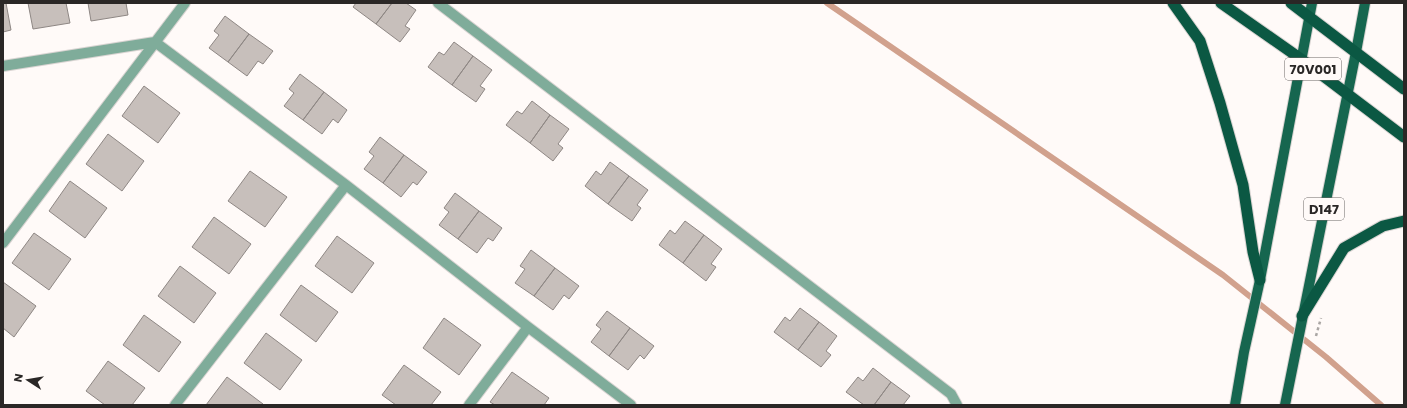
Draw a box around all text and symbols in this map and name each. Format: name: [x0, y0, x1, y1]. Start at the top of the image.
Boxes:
road number: 70V001: [1285, 58, 1341, 80]
road number: D147: [1304, 198, 1344, 220]
north arrow: [8, 360, 48, 400]
text: N: [10, 372, 27, 384]

